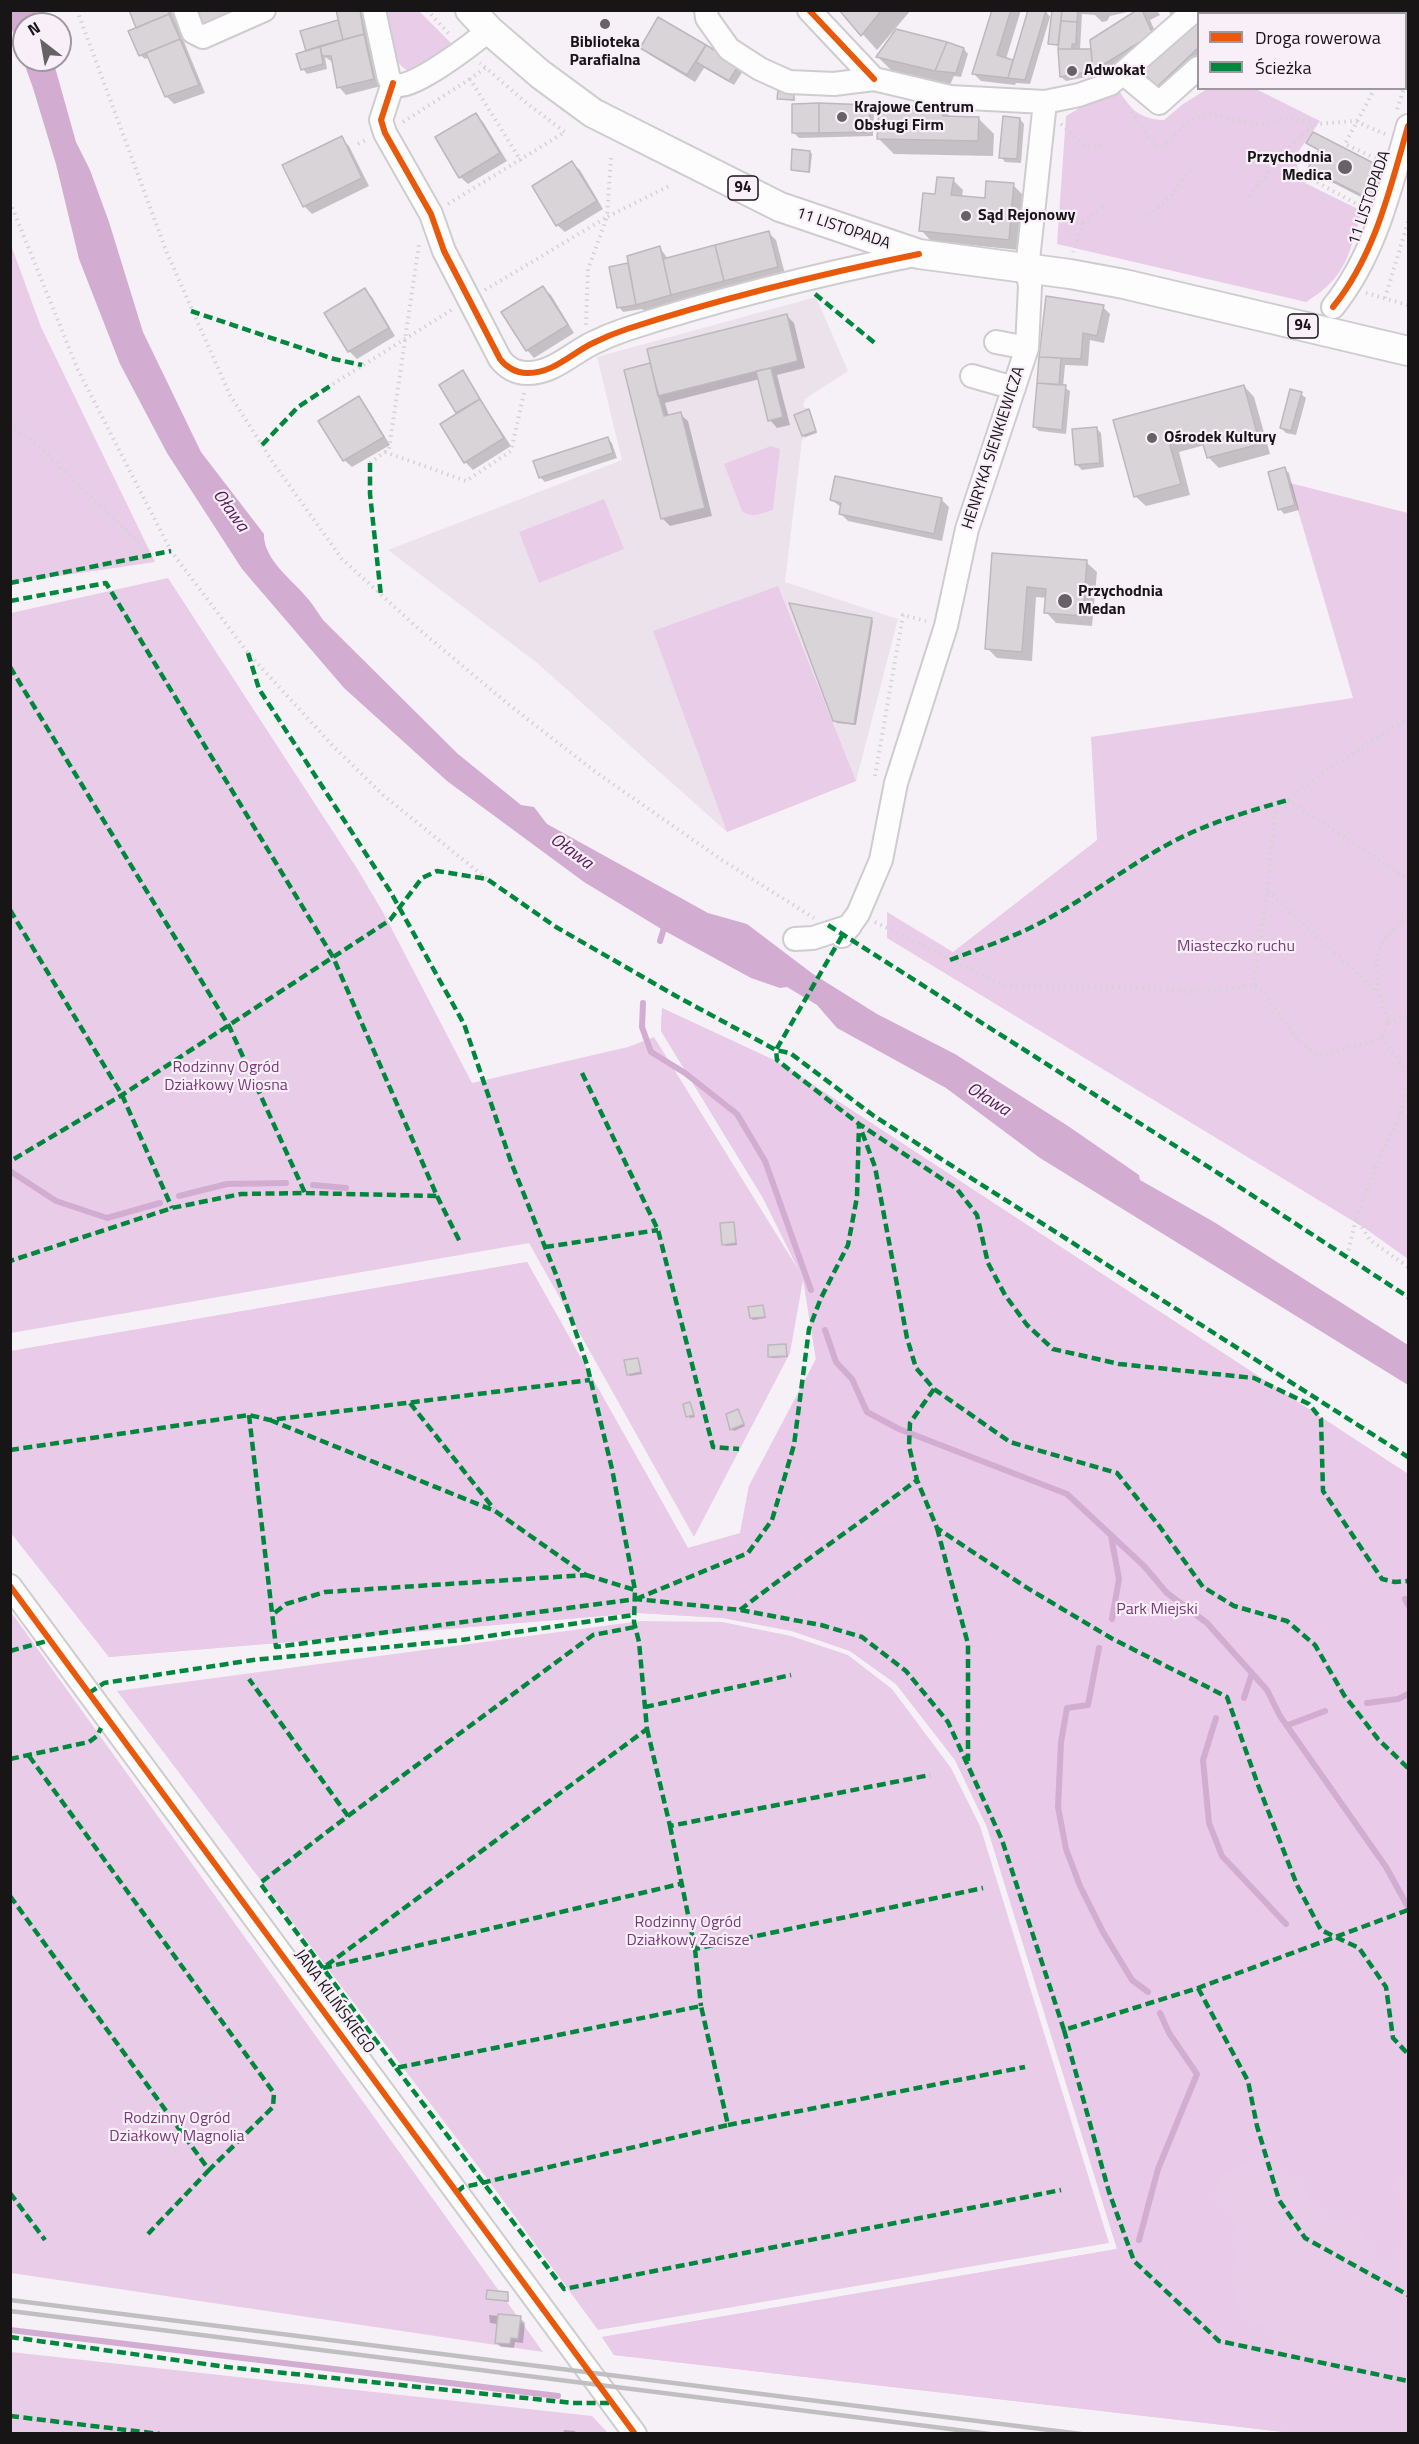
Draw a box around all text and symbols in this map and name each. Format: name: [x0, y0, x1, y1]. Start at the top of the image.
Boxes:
north arrow: [12, 12, 72, 72]
legend: [1197, 12, 1407, 90]
text: N: [23, 15, 45, 41]
marker: Biblioteka Parafialna: [598, 17, 612, 31]
text: Droga rowerowa: [1255, 24, 1381, 51]
place label: Biblioteka Parafialna: [569, 33, 641, 71]
text: Ścieżka: [1255, 54, 1311, 81]
place label: Adwokat: [1084, 61, 1145, 81]
marker: Adwokat: [1065, 64, 1079, 78]
place label: Krajowe Centrum Obsługi Firm: [854, 98, 974, 136]
marker: Krajowe Centrum Obsługi Firm: [835, 110, 849, 124]
place label: Przychodnia Medica: [1247, 148, 1332, 186]
street label: 11 LISTOPADA: [1345, 148, 1395, 248]
marker: Przychodnia Medica: [1336, 158, 1354, 176]
road number: 94: [728, 176, 758, 200]
street label: 11 LISTOPADA: [793, 204, 893, 254]
place label: Sąd Rejonowy: [978, 206, 1075, 226]
marker: Sąd Rejonowy: [959, 209, 973, 223]
road number: 94: [1288, 314, 1318, 338]
street label: HENRYKA SIENKIEWICZA: [959, 364, 1029, 532]
place label: Ośrodek Kultury: [1164, 428, 1276, 448]
marker: Ośrodek Kultury: [1145, 431, 1159, 445]
water label: Oława: [207, 486, 253, 536]
place label: Przychodnia Medan: [1078, 582, 1163, 620]
marker: Przychodnia Medan: [1056, 592, 1074, 610]
water label: Oława: [546, 829, 596, 875]
park label: Miasteczko ruchu: [1177, 937, 1295, 957]
park label: Rodzinny Ogród Działkowy Wiosna: [164, 1058, 288, 1096]
water label: Oława: [962, 1078, 1014, 1122]
park label: Park Miejski: [1116, 1600, 1198, 1620]
park label: Rodzinny Ogród Działkowy Zacisze: [626, 1913, 750, 1951]
street label: JANA KILIŃSKIEGO: [290, 1946, 378, 2058]
park label: Rodzinny Ogród Działkowy Magnolia: [109, 2109, 245, 2147]

